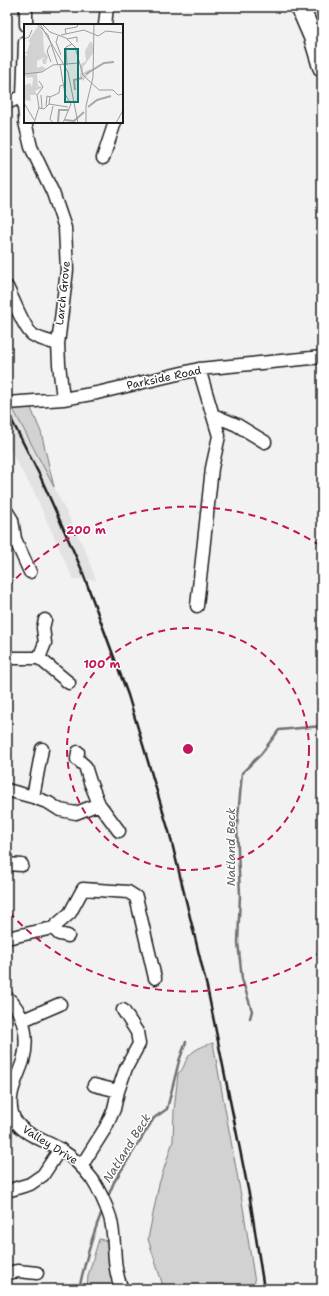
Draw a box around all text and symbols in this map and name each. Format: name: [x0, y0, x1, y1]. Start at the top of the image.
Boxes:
inset map: [24, 24, 123, 123]
street label: Larch Grove: [52, 260, 74, 326]
street label: Parkside Road: [125, 363, 203, 393]
text: 200 m: [66, 522, 106, 538]
text: 100 m: [84, 656, 121, 672]
centre of rings: [181, 742, 195, 756]
water label: Natland Beck: [223, 808, 239, 886]
water label: Natland Beck: [99, 1110, 155, 1186]
street label: Valley Drive: [19, 1122, 81, 1168]

